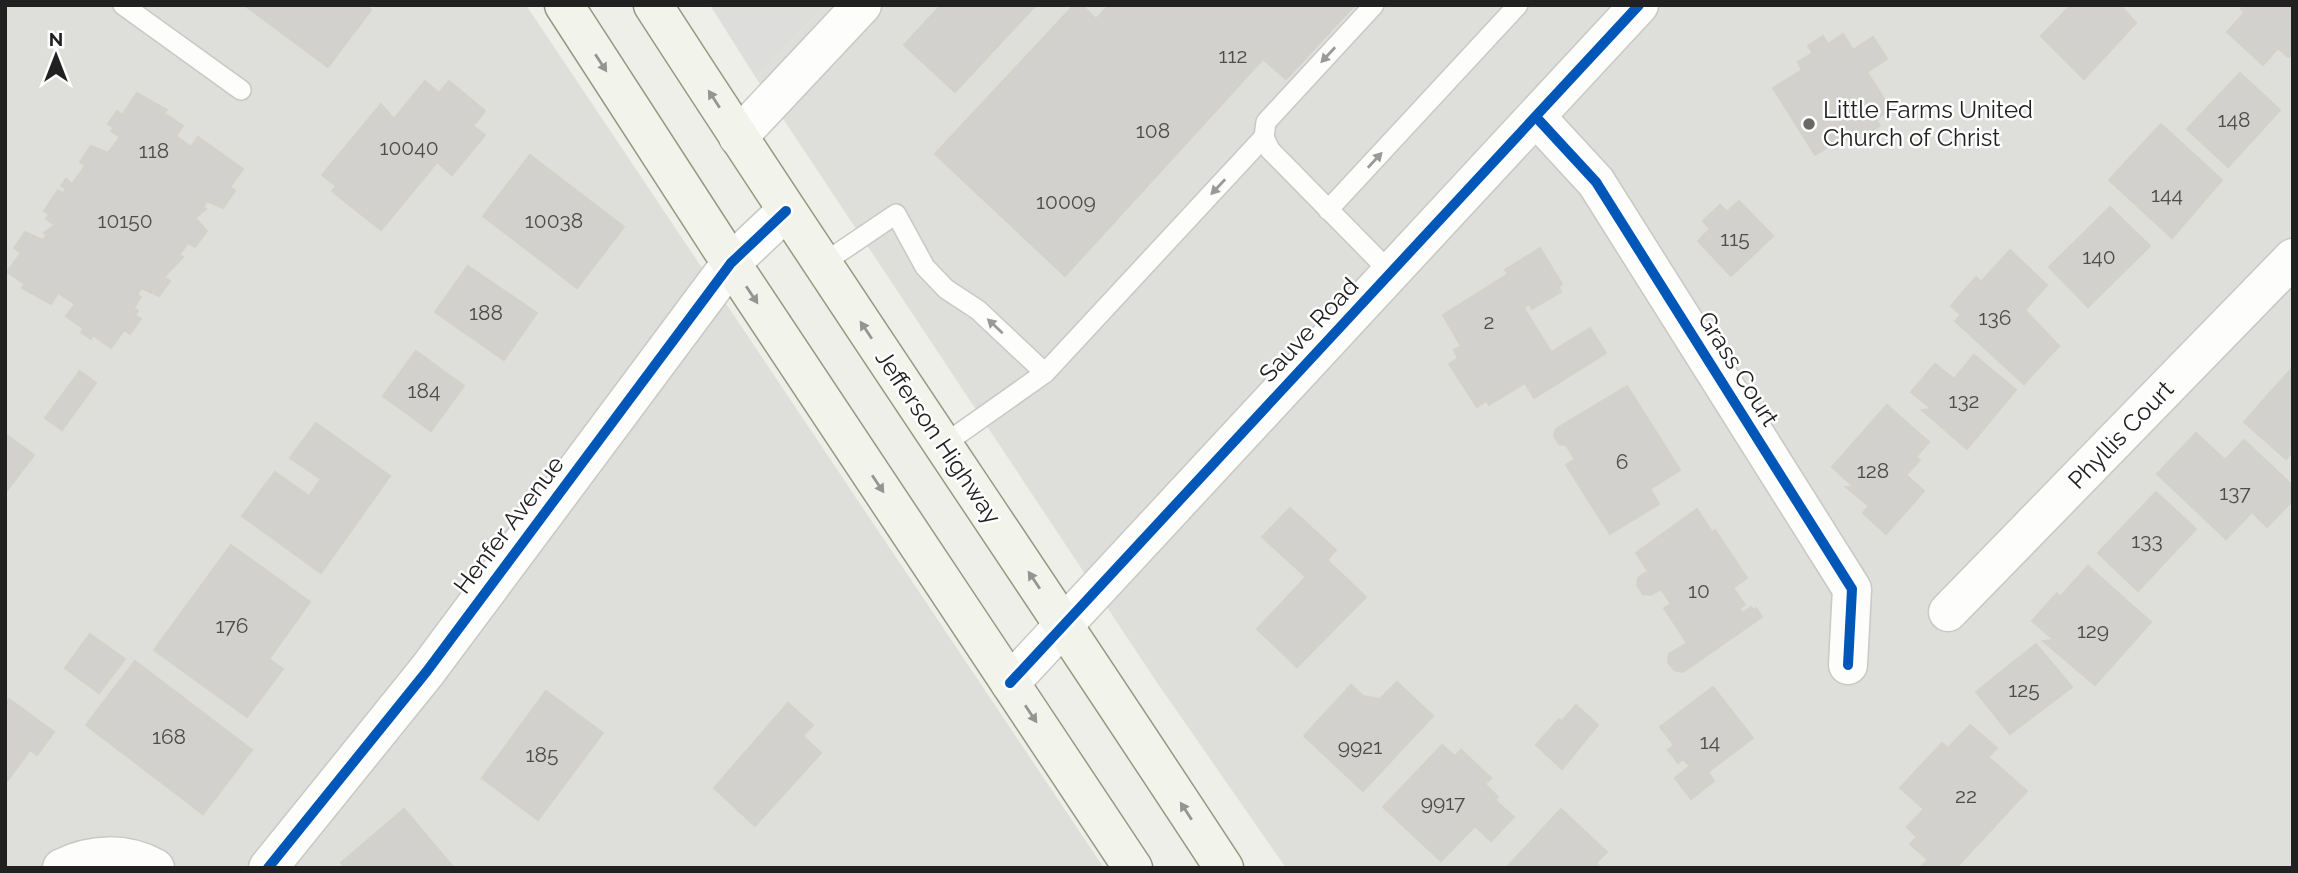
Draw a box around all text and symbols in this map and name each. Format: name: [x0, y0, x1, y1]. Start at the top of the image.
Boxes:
north arrow: [21, 21, 91, 91]
text: N: [49, 28, 63, 50]
house number: 112: [1219, 43, 1247, 68]
one-way arrow: [1320, 46, 1336, 63]
one-way arrow: [595, 53, 608, 72]
one-way arrow: [707, 90, 720, 109]
place label: Little Farms United Church of Christ: [1823, 95, 2033, 152]
house number: 148: [2218, 107, 2250, 132]
marker: Little Farms United Church of Christ: [1801, 116, 1817, 132]
house number: 108: [1136, 118, 1170, 143]
house number: 10040: [379, 135, 439, 160]
house number: 118: [139, 138, 169, 163]
one-way arrow: [1366, 152, 1382, 169]
one-way arrow: [1210, 178, 1226, 196]
house number: 144: [2151, 182, 2183, 207]
house number: 10009: [1036, 189, 1096, 214]
house number: 10150: [97, 208, 153, 233]
house number: 10038: [525, 208, 583, 233]
house number: 115: [1720, 226, 1750, 251]
house number: 140: [2082, 244, 2116, 269]
street label: Sauve Road: [1253, 271, 1364, 388]
one-way arrow: [745, 285, 758, 304]
house number: 188: [469, 300, 503, 325]
house number: 136: [1979, 305, 2011, 330]
street label: Grass Court: [1692, 306, 1785, 431]
house number: 2: [1484, 309, 1494, 334]
one-way arrow: [987, 319, 1004, 335]
one-way arrow: [859, 321, 873, 339]
street label: Jefferson Highway: [869, 344, 1007, 529]
street label: Phyllis Court: [2062, 375, 2179, 495]
house number: 184: [408, 378, 440, 403]
house number: 132: [1948, 388, 1980, 413]
house number: 6: [1616, 449, 1628, 474]
street label: Henfer Avenue: [448, 450, 570, 599]
house number: 128: [1857, 458, 1889, 483]
one-way arrow: [871, 474, 884, 494]
house number: 137: [2219, 480, 2251, 505]
house number: 133: [2131, 528, 2163, 553]
one-way arrow: [1028, 570, 1041, 590]
house number: 10: [1688, 578, 1710, 603]
house number: 176: [216, 613, 248, 638]
house number: 129: [2077, 618, 2109, 643]
house number: 125: [2008, 677, 2040, 702]
one-way arrow: [1024, 705, 1037, 724]
house number: 168: [152, 724, 186, 749]
house number: 14: [1700, 729, 1720, 754]
house number: 9921: [1338, 734, 1382, 759]
house number: 185: [526, 742, 558, 767]
house number: 22: [1955, 783, 1977, 808]
house number: 9917: [1421, 790, 1466, 815]
one-way arrow: [1180, 801, 1193, 820]

